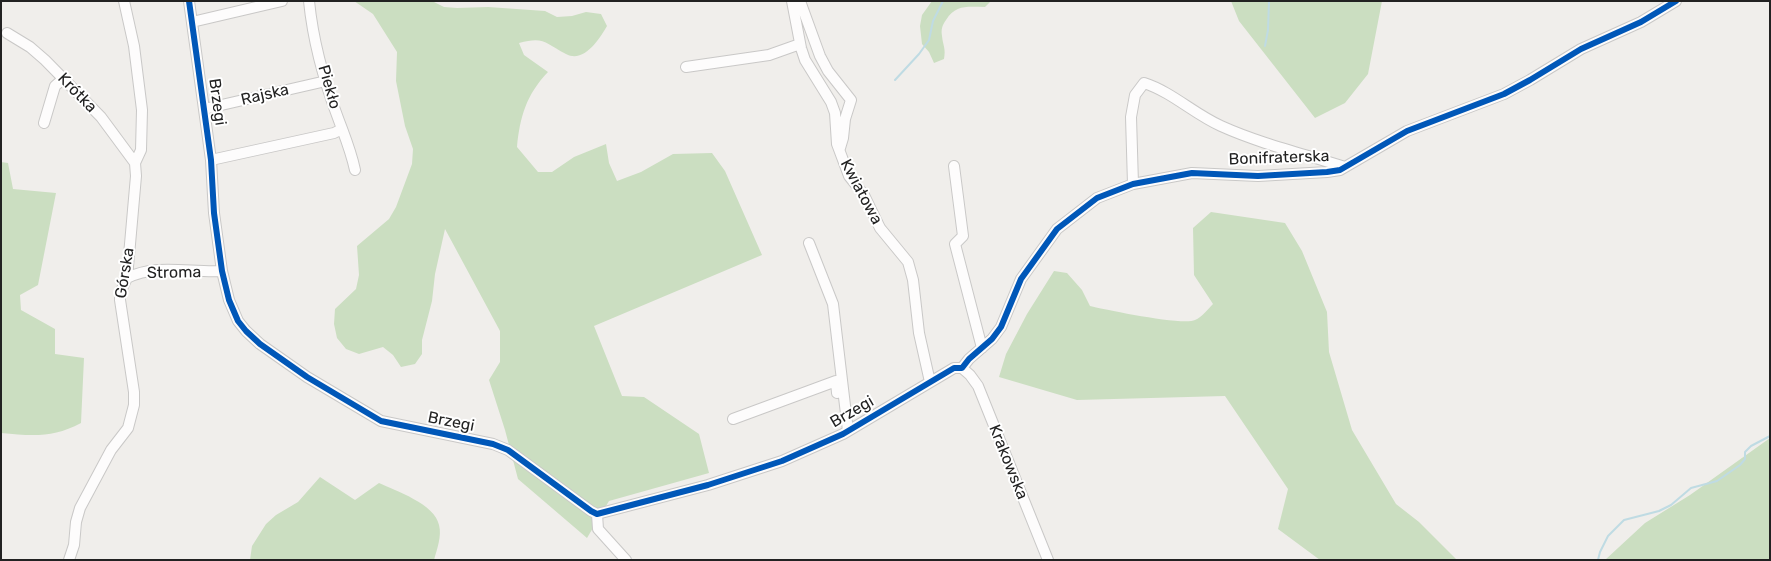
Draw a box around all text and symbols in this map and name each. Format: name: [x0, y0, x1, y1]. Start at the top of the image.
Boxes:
street label: Piekło: [314, 63, 344, 111]
street label: Krótka: [53, 69, 101, 117]
street label: Brzegi: [204, 77, 230, 127]
street label: Rajska: [239, 80, 291, 110]
street label: Bonifraterska: [1228, 147, 1330, 169]
street label: Kwiatowa: [836, 156, 886, 228]
street label: Górska: [112, 246, 138, 300]
street label: Stroma: [147, 263, 201, 283]
street label: Brzegi: [827, 392, 877, 432]
street label: Brzegi: [426, 408, 476, 436]
street label: Krakowska: [984, 422, 1032, 502]

